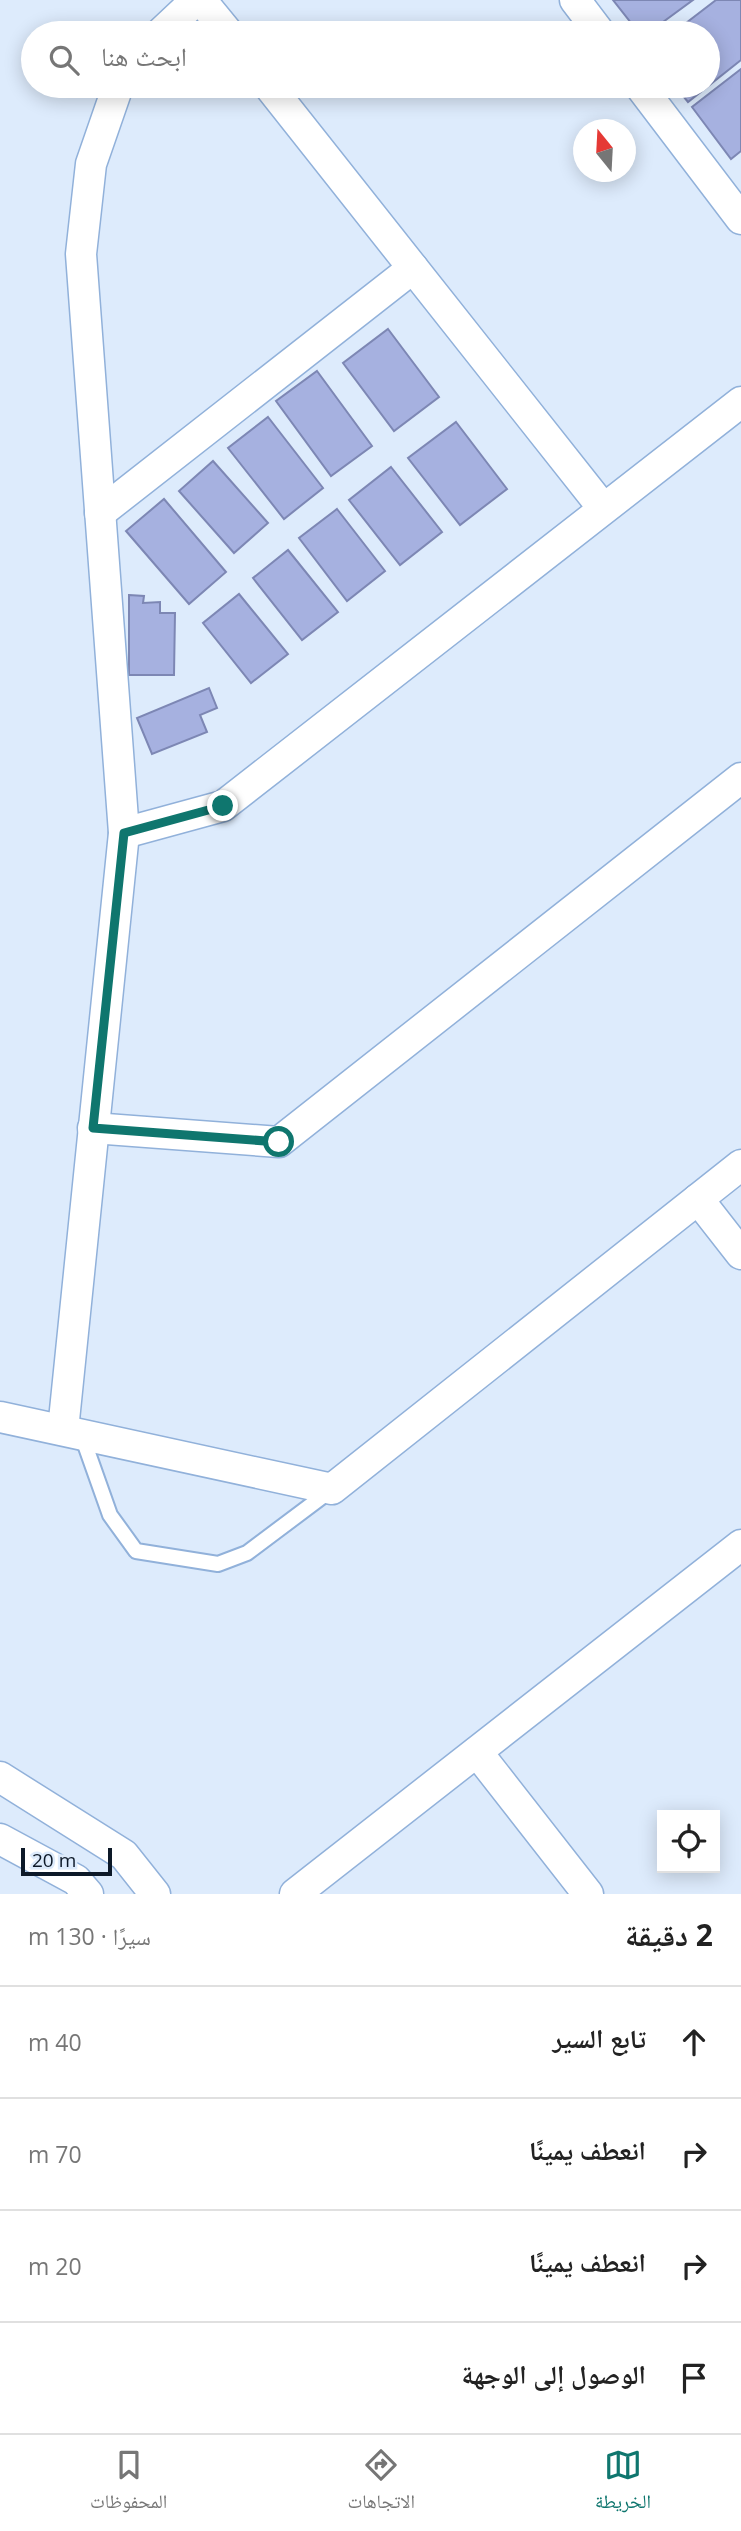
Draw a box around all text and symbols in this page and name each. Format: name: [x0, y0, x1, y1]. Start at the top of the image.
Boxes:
search box: [21, 21, 720, 98]
text: ابحث هنا: [101, 38, 187, 74]
icon: search: [45, 41, 83, 79]
north arrow: [573, 119, 636, 182]
route end: [207, 790, 238, 821]
route start: [263, 1126, 294, 1157]
map controls: [657, 1810, 720, 1873]
button: locate: [657, 1810, 720, 1873]
scale bar: [21, 1845, 112, 1877]
text: 20 m: [32, 1847, 76, 1873]
text: 2 دقيقة: [625, 1914, 713, 1955]
text: سيرًا · 130 m: [28, 1920, 151, 1952]
text: تابع السير: [553, 2020, 646, 2056]
icon: ahead: [675, 2023, 713, 2061]
text: 40 m: [28, 2026, 82, 2058]
text: انعطف يمينًا: [529, 2132, 646, 2168]
icon: right: [675, 2135, 713, 2173]
text: 70 m: [28, 2138, 82, 2170]
text: انعطف يمينًا: [529, 2244, 646, 2280]
icon: right: [675, 2247, 713, 2285]
text: 20 m: [28, 2250, 82, 2282]
text: الوصول إلى الوجهة: [462, 2356, 646, 2392]
icon: arrive: [675, 2359, 713, 2397]
tab: المحفوظات: [90, 2446, 167, 2520]
tab: الاتجاهات: [347, 2446, 415, 2520]
tab: الخريطة: [595, 2446, 651, 2520]

